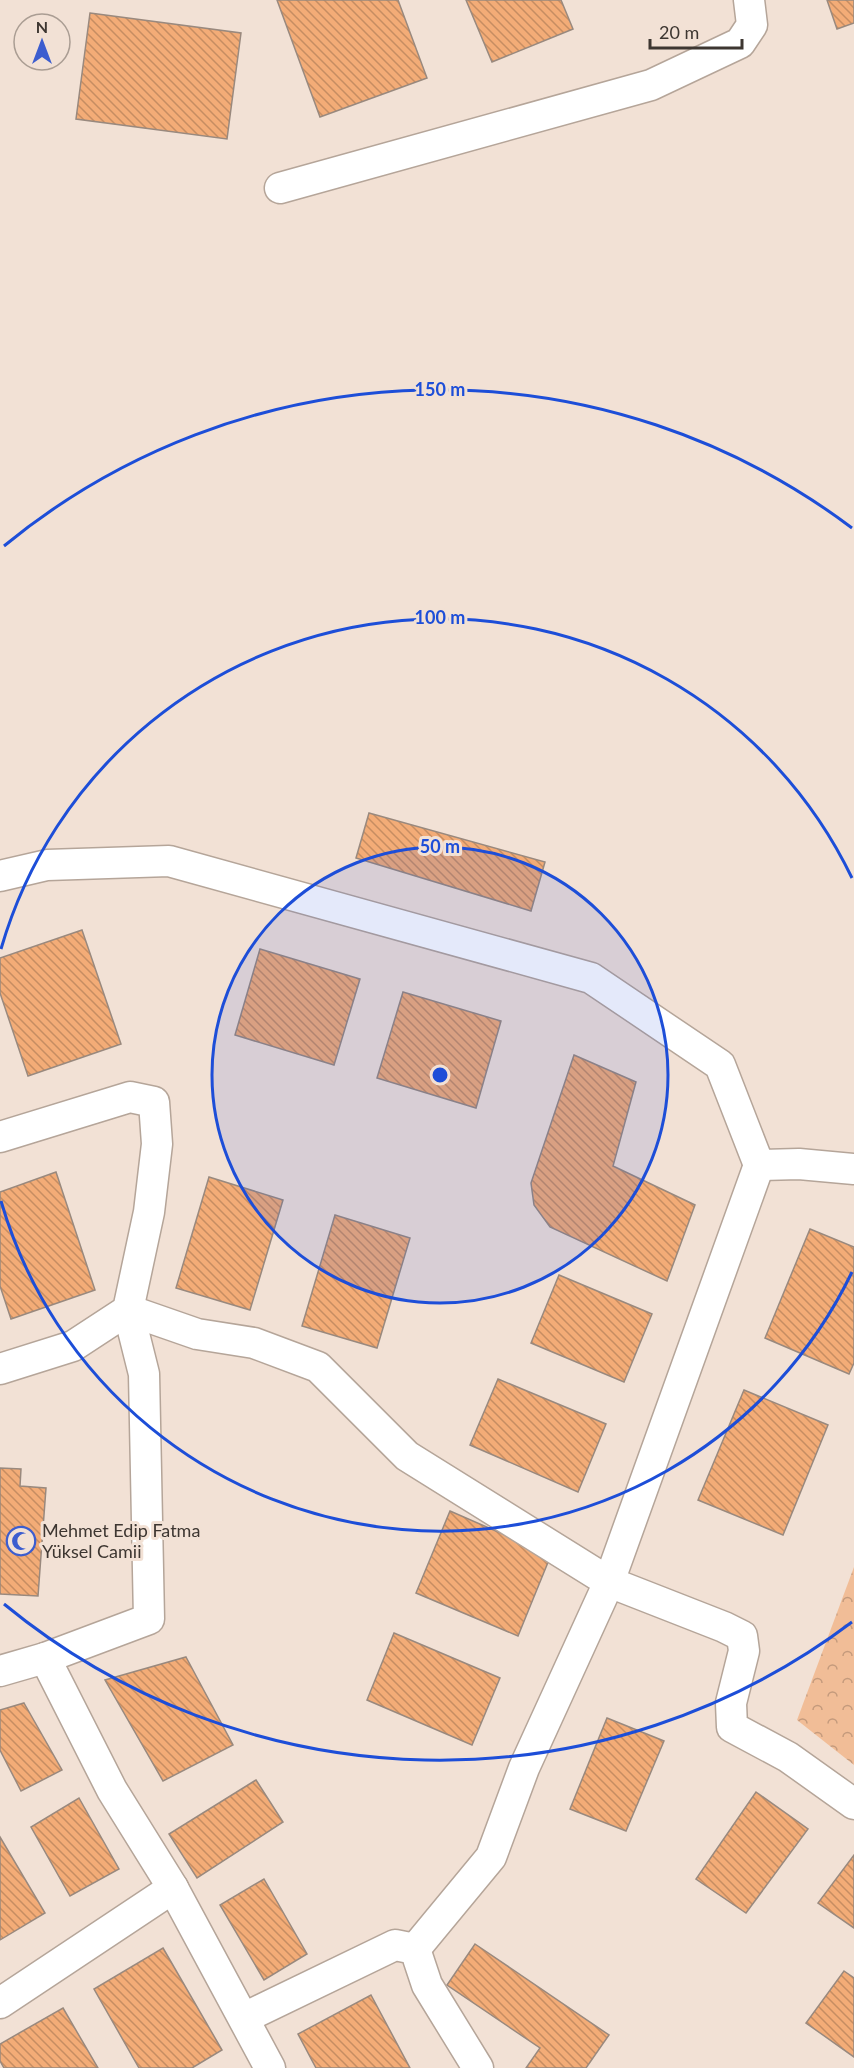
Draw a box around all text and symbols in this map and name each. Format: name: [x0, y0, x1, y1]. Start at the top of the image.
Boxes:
north arrow: [12, 12, 72, 72]
scale bar: [650, 12, 742, 50]
text: N: [36, 17, 48, 36]
text: 20 m: [659, 21, 699, 43]
text: 150 m: [415, 378, 465, 400]
text: 100 m: [415, 606, 465, 628]
text: 50 m: [420, 835, 460, 857]
centre of rings: [430, 1065, 450, 1085]
place label: Mehmet Edip Fatma Yüksel Camii: [42, 1519, 200, 1562]
mosque icon: Mehmet Edip Fatma Yüksel Camii: [5, 1525, 37, 1557]

